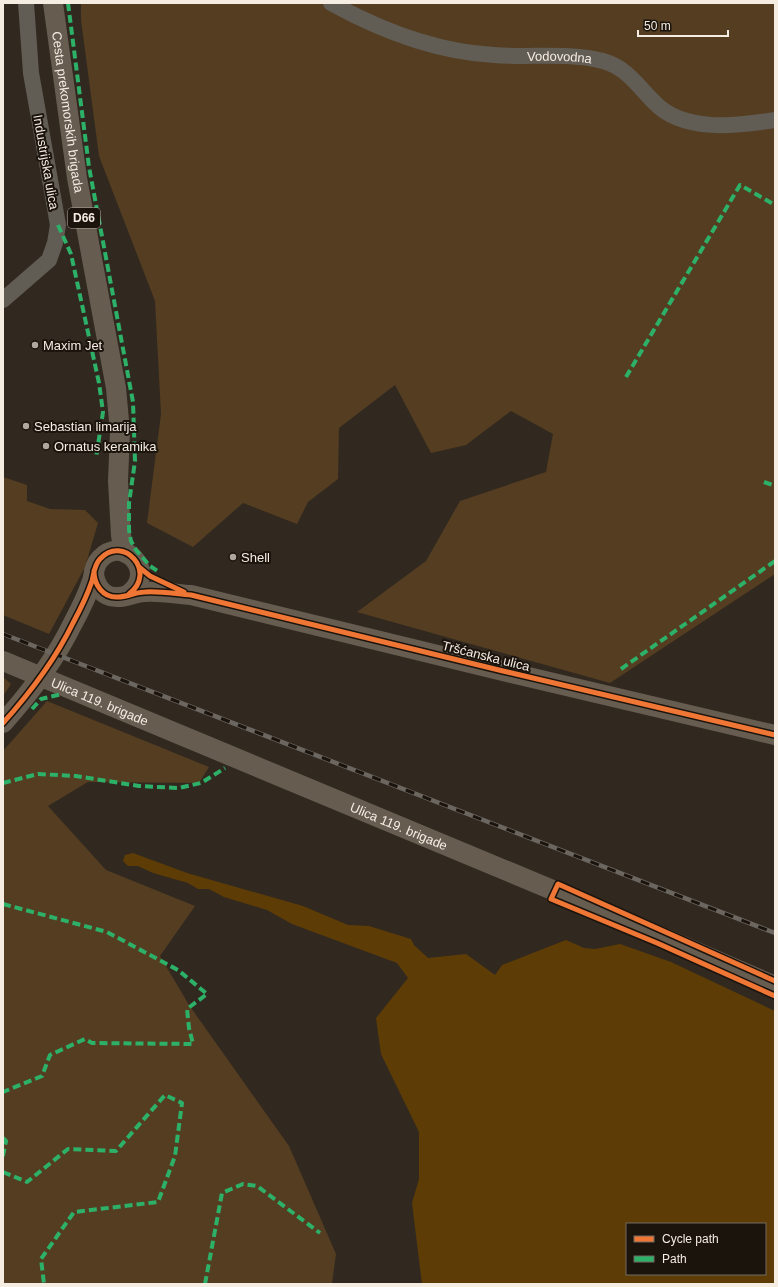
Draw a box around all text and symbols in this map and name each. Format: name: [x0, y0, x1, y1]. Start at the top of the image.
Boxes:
scale bar: [638, 12, 728, 38]
text: 50 m: [644, 19, 671, 33]
street label: Cesta prekomorskih brigada: [49, 30, 87, 195]
street label: Vodovodna: [527, 48, 594, 66]
street label: Industrijska ulica: [30, 113, 62, 211]
road number: D66: [68, 208, 100, 228]
place label: Maxim Jet: [43, 338, 103, 353]
marker: Maxim Jet: [30, 340, 40, 350]
place label: Sebastian limarija: [34, 419, 137, 434]
marker: Sebastian limarija: [21, 421, 31, 431]
place label: Ornatus keramika: [54, 439, 157, 454]
marker: Ornatus keramika: [41, 441, 51, 451]
place label: Shell: [241, 550, 270, 565]
marker: Shell: [228, 552, 238, 562]
street label: Tršćanska ulica: [441, 638, 532, 674]
street label: Ulica 119. brigade: [49, 674, 151, 728]
street label: Ulica 119. brigade: [348, 799, 450, 853]
legend: [626, 1223, 766, 1275]
text: Cycle path: [662, 1232, 719, 1246]
text: Path: [662, 1252, 687, 1266]

